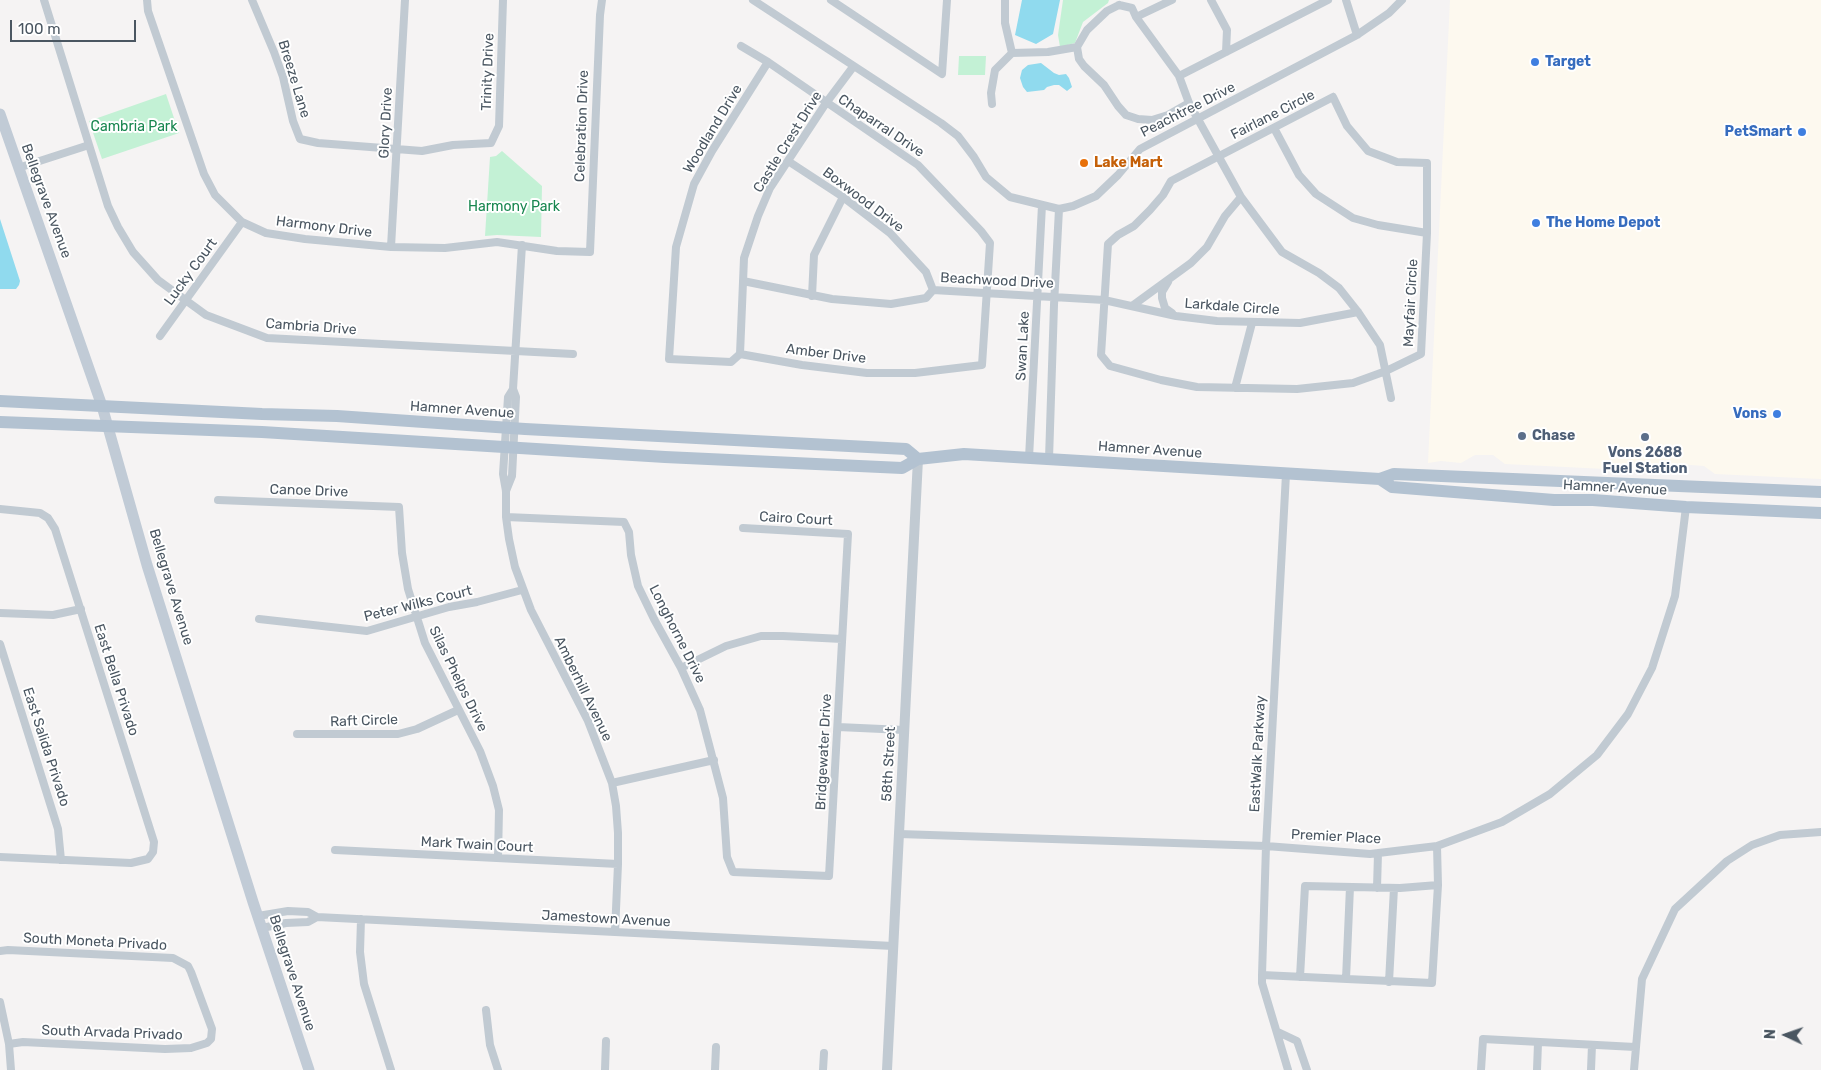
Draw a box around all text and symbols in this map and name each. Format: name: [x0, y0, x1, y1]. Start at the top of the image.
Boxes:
scale bar: [12, 10, 139, 42]
text: 100 m: [18, 20, 60, 38]
street label: Trinity Drive: [478, 33, 498, 111]
street label: Breeze Lane: [274, 38, 314, 120]
place label: Target: [1545, 54, 1591, 70]
marker: Target: [1529, 56, 1541, 68]
street label: Celebration Drive: [572, 70, 592, 182]
street label: Peachtree Drive: [1138, 79, 1238, 141]
street label: Woodland Drive: [680, 82, 746, 176]
street label: Glory Drive: [376, 87, 396, 159]
street label: Fairlane Circle: [1228, 87, 1318, 143]
street label: Castle Crest Drive: [750, 88, 826, 196]
street label: Chaparral Drive: [835, 91, 927, 161]
park label: Cambria Park: [91, 119, 177, 135]
place label: PetSmart: [1725, 124, 1792, 140]
marker: PetSmart: [1796, 126, 1808, 138]
street label: Bellegrave Avenue: [17, 141, 75, 261]
place label: Lake Mart: [1094, 155, 1163, 171]
marker: Lake Mart: [1078, 157, 1090, 169]
street label: Boxwood Drive: [819, 164, 907, 236]
park label: Harmony Park: [468, 199, 560, 215]
street label: Harmony Drive: [275, 213, 373, 241]
place label: The Home Depot: [1546, 215, 1660, 231]
marker: The Home Depot: [1530, 217, 1542, 229]
street label: Lucky Court: [161, 235, 221, 309]
street label: Mayfair Circle: [1400, 258, 1422, 348]
street label: Beachwood Drive: [940, 270, 1054, 292]
street label: Larkdale Circle: [1184, 295, 1280, 319]
street label: Swan Lake: [1013, 311, 1033, 381]
street label: Cambria Drive: [265, 315, 357, 339]
street label: Amber Drive: [785, 341, 867, 367]
street label: Hamner Avenue: [409, 398, 515, 422]
place label: Vons: [1733, 406, 1767, 422]
marker: Vons: [1771, 408, 1783, 420]
place label: Chase: [1532, 428, 1575, 444]
marker: Chase: [1516, 430, 1528, 442]
marker: Vons 2688 Fuel Station: [1639, 431, 1651, 443]
street label: Hamner Avenue: [1097, 438, 1203, 462]
place label: Vons 2688 Fuel Station: [1603, 445, 1687, 478]
street label: Hamner Avenue: [1562, 477, 1668, 499]
street label: Canoe Drive: [269, 481, 349, 501]
street label: Cairo Court: [759, 509, 833, 529]
street label: Bellegrave Avenue: [145, 527, 197, 647]
street label: Peter Wilks Court: [362, 582, 474, 626]
street label: Longhorne Drive: [645, 582, 709, 686]
street label: East Bella Privado: [90, 622, 142, 738]
street label: Silas Phelps Drive: [425, 624, 491, 734]
street label: Amberhill Avenue: [550, 634, 616, 744]
street label: East Salida Privado: [19, 685, 73, 809]
street label: Bridgewater Drive: [813, 693, 835, 811]
street label: EastWalk Parkway: [1247, 695, 1269, 813]
street label: Raft Circle: [330, 711, 398, 731]
street label: 58th Street: [879, 726, 899, 802]
street label: Premier Place: [1291, 826, 1381, 848]
street label: Mark Twain Court: [420, 834, 534, 856]
street label: Jamestown Avenue: [541, 907, 671, 931]
street label: Bellegrave Avenue: [265, 913, 319, 1033]
street label: South Moneta Privado: [23, 930, 167, 954]
north arrow: [1761, 1010, 1811, 1060]
street label: South Arvada Privado: [41, 1022, 183, 1044]
text: N: [1762, 1029, 1779, 1040]

